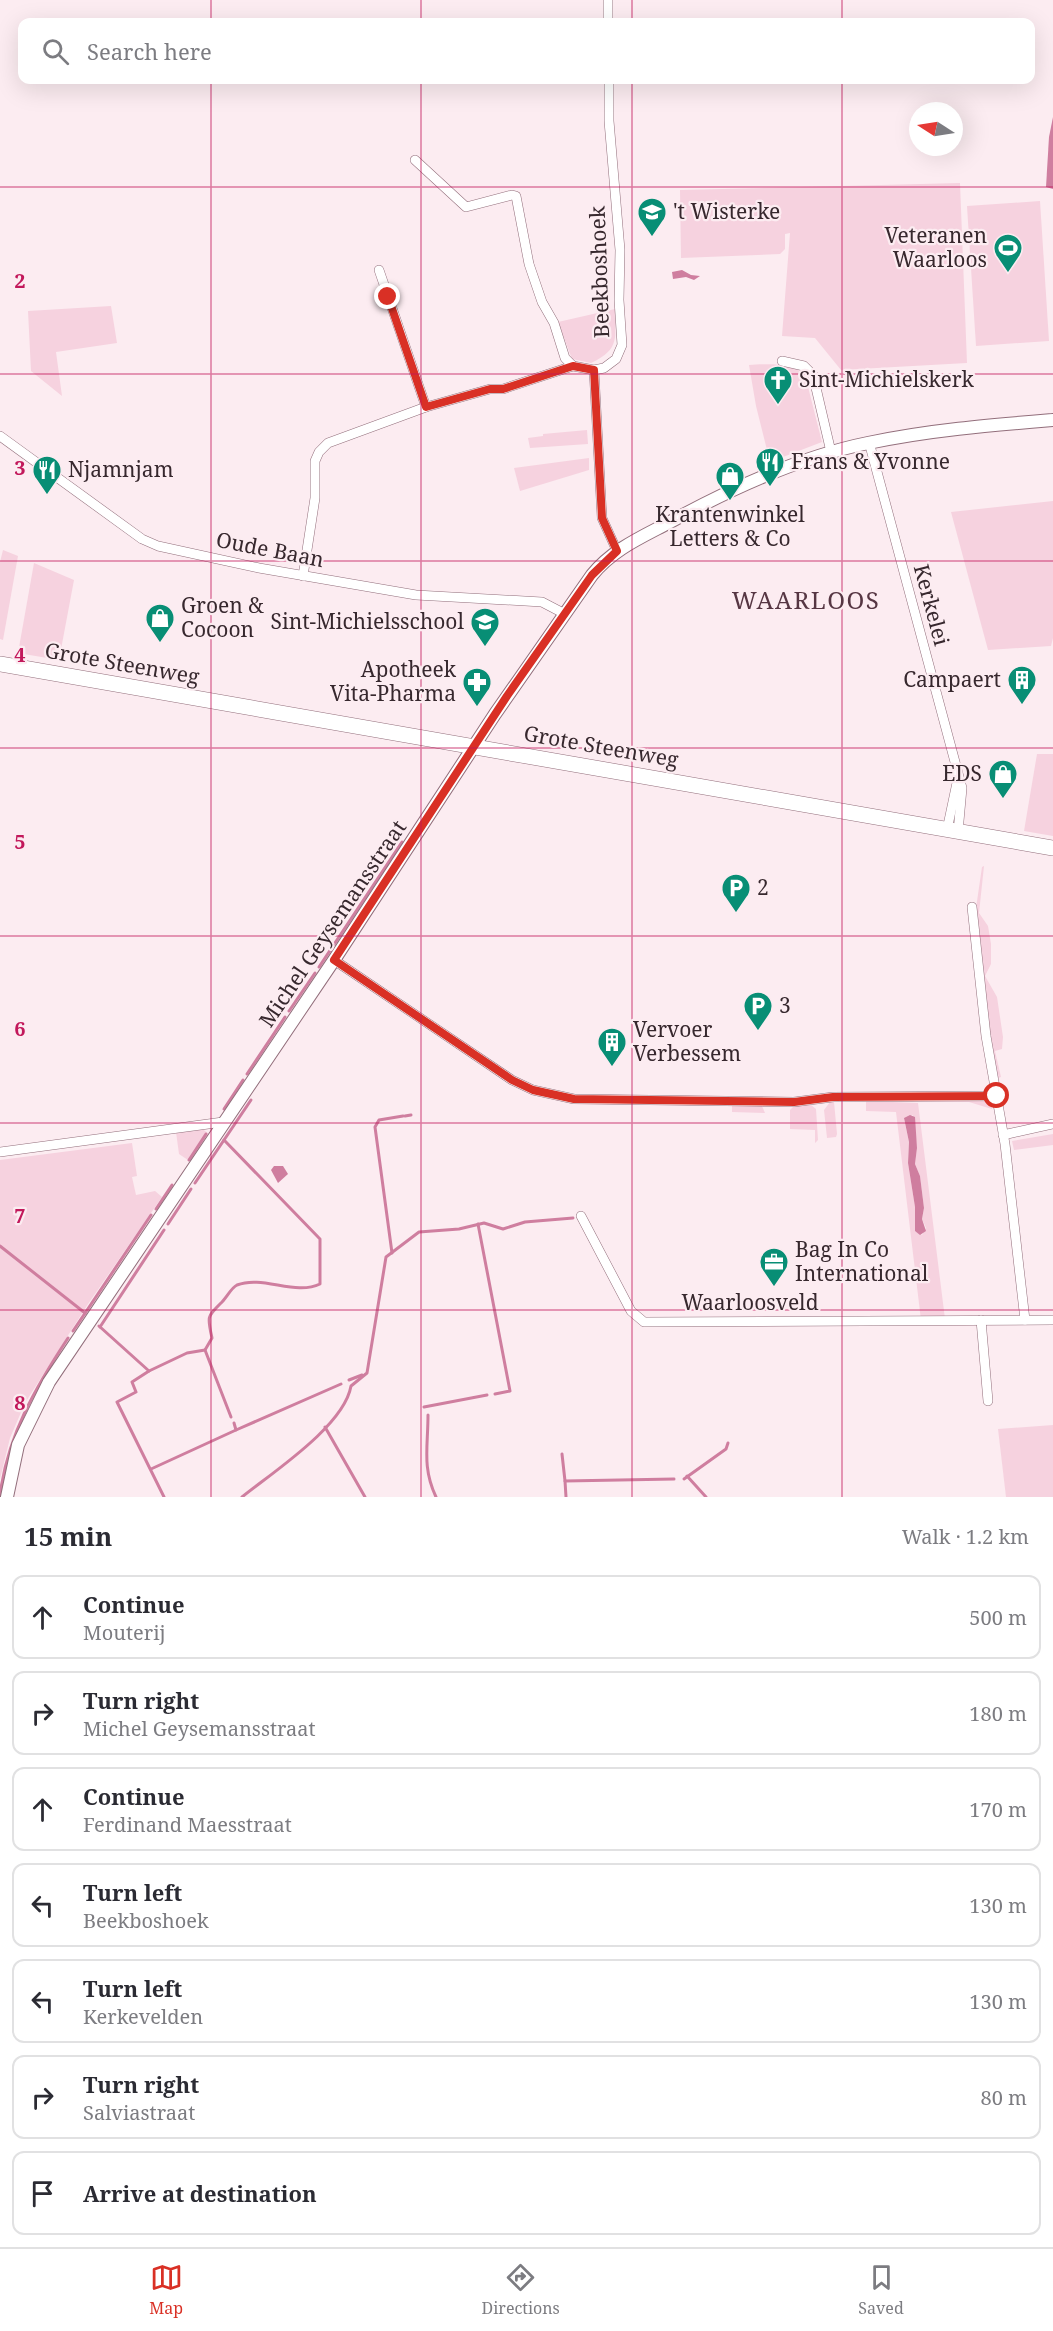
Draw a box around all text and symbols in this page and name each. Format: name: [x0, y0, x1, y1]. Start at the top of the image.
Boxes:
search box: [18, 18, 1035, 84]
icon: search: [39, 35, 72, 68]
text: Search here: [87, 36, 212, 66]
north arrow: [909, 102, 963, 156]
school or university icon: 't Wisterke: [636, 196, 668, 238]
place label: 't Wisterke: [673, 197, 780, 225]
street label: Beekboshoek: [583, 205, 615, 338]
place label: Veteranen Waarloos: [885, 221, 987, 273]
sports icon: Veteranen Waarloos: [992, 232, 1024, 274]
text: 2: [14, 267, 26, 294]
route end: [374, 283, 400, 309]
church icon: Sint-Michielskerk: [762, 364, 794, 406]
place label: Sint-Michielskerk: [799, 365, 975, 393]
restaurant icon: Frans & Yvonne: [754, 446, 786, 488]
place label: Frans & Yvonne: [791, 447, 950, 475]
text: 3: [14, 454, 26, 481]
restaurant icon: Njamnjam: [31, 454, 63, 496]
place label: Njamnjam: [68, 455, 174, 483]
shop icon: Krantenwinkel Letters & Co: [714, 460, 746, 502]
place label: Krantenwinkel Letters & Co: [655, 500, 805, 552]
street label: Oude Baan: [214, 525, 327, 573]
street label: Kerkelei: [908, 561, 956, 649]
district label: WAARLOOS: [732, 583, 880, 616]
place label: Groen & Cocoon: [181, 591, 264, 643]
shop icon: Groen & Cocoon: [144, 602, 176, 644]
school or university icon: Sint-Michielsschool: [469, 606, 501, 648]
place label: Sint-Michielsschool: [271, 607, 464, 635]
street label: Grote Steenweg: [43, 636, 202, 691]
text: 4: [14, 641, 26, 668]
place label: Apotheek Vita-Pharma: [330, 655, 457, 707]
building icon: Campaert: [1006, 664, 1038, 706]
place label: Campaert: [903, 665, 1001, 693]
pharmacy icon: Apotheek Vita-Pharma: [461, 666, 493, 708]
street label: Grote Steenweg: [522, 719, 681, 774]
shop icon: EDS: [987, 758, 1019, 800]
place label: EDS: [942, 759, 982, 787]
street label: Michel Geysemansstraat: [252, 814, 412, 1032]
text: 5: [14, 828, 26, 855]
parking icon: 2: [720, 872, 752, 914]
place label: 2: [757, 873, 769, 901]
parking icon: 3: [742, 990, 774, 1032]
place label: 3: [779, 991, 791, 1019]
text: 6: [14, 1015, 26, 1042]
place label: Vervoer Verbessem: [633, 1015, 741, 1067]
building icon: Vervoer Verbessem: [596, 1026, 628, 1068]
route start: [983, 1082, 1009, 1108]
text: 7: [14, 1202, 26, 1229]
place label: Bag In Co International: [795, 1235, 929, 1287]
office icon: Bag In Co International: [758, 1246, 790, 1288]
street label: Waarloosveld: [681, 1288, 819, 1316]
text: 8: [14, 1389, 26, 1416]
text: 15 min: [24, 1518, 112, 1554]
text: Walk · 1.2 km: [902, 1523, 1029, 1550]
text: Continue: [83, 1589, 185, 1619]
icon: ahead: [26, 1601, 59, 1634]
text: 500 m: [969, 1604, 1027, 1631]
text: Mouterij: [83, 1619, 166, 1646]
text: Turn right: [83, 1685, 199, 1715]
icon: right: [26, 1697, 59, 1730]
text: 180 m: [969, 1700, 1027, 1727]
text: Michel Geysemansstraat: [83, 1715, 316, 1742]
text: Continue: [83, 1781, 185, 1811]
icon: ahead: [26, 1793, 59, 1826]
text: 170 m: [969, 1796, 1027, 1823]
text: Ferdinand Maesstraat: [83, 1811, 292, 1838]
text: Turn left: [83, 1877, 182, 1907]
icon: left: [26, 1889, 59, 1922]
text: 130 m: [969, 1892, 1027, 1919]
text: Beekboshoek: [83, 1907, 209, 1934]
text: Turn left: [83, 1973, 182, 2003]
icon: left: [26, 1985, 59, 2018]
text: 130 m: [969, 1988, 1027, 2015]
text: Kerkevelden: [83, 2003, 203, 2030]
text: Turn right: [83, 2069, 199, 2099]
icon: right: [26, 2081, 59, 2114]
text: 80 m: [981, 2084, 1027, 2111]
text: Salviastraat: [83, 2099, 195, 2126]
icon: arrive: [26, 2177, 59, 2210]
text: Arrive at destination: [83, 2178, 317, 2208]
tab: Map: [149, 2261, 183, 2319]
tab: Directions: [482, 2261, 560, 2319]
tab: Saved: [858, 2261, 904, 2319]

